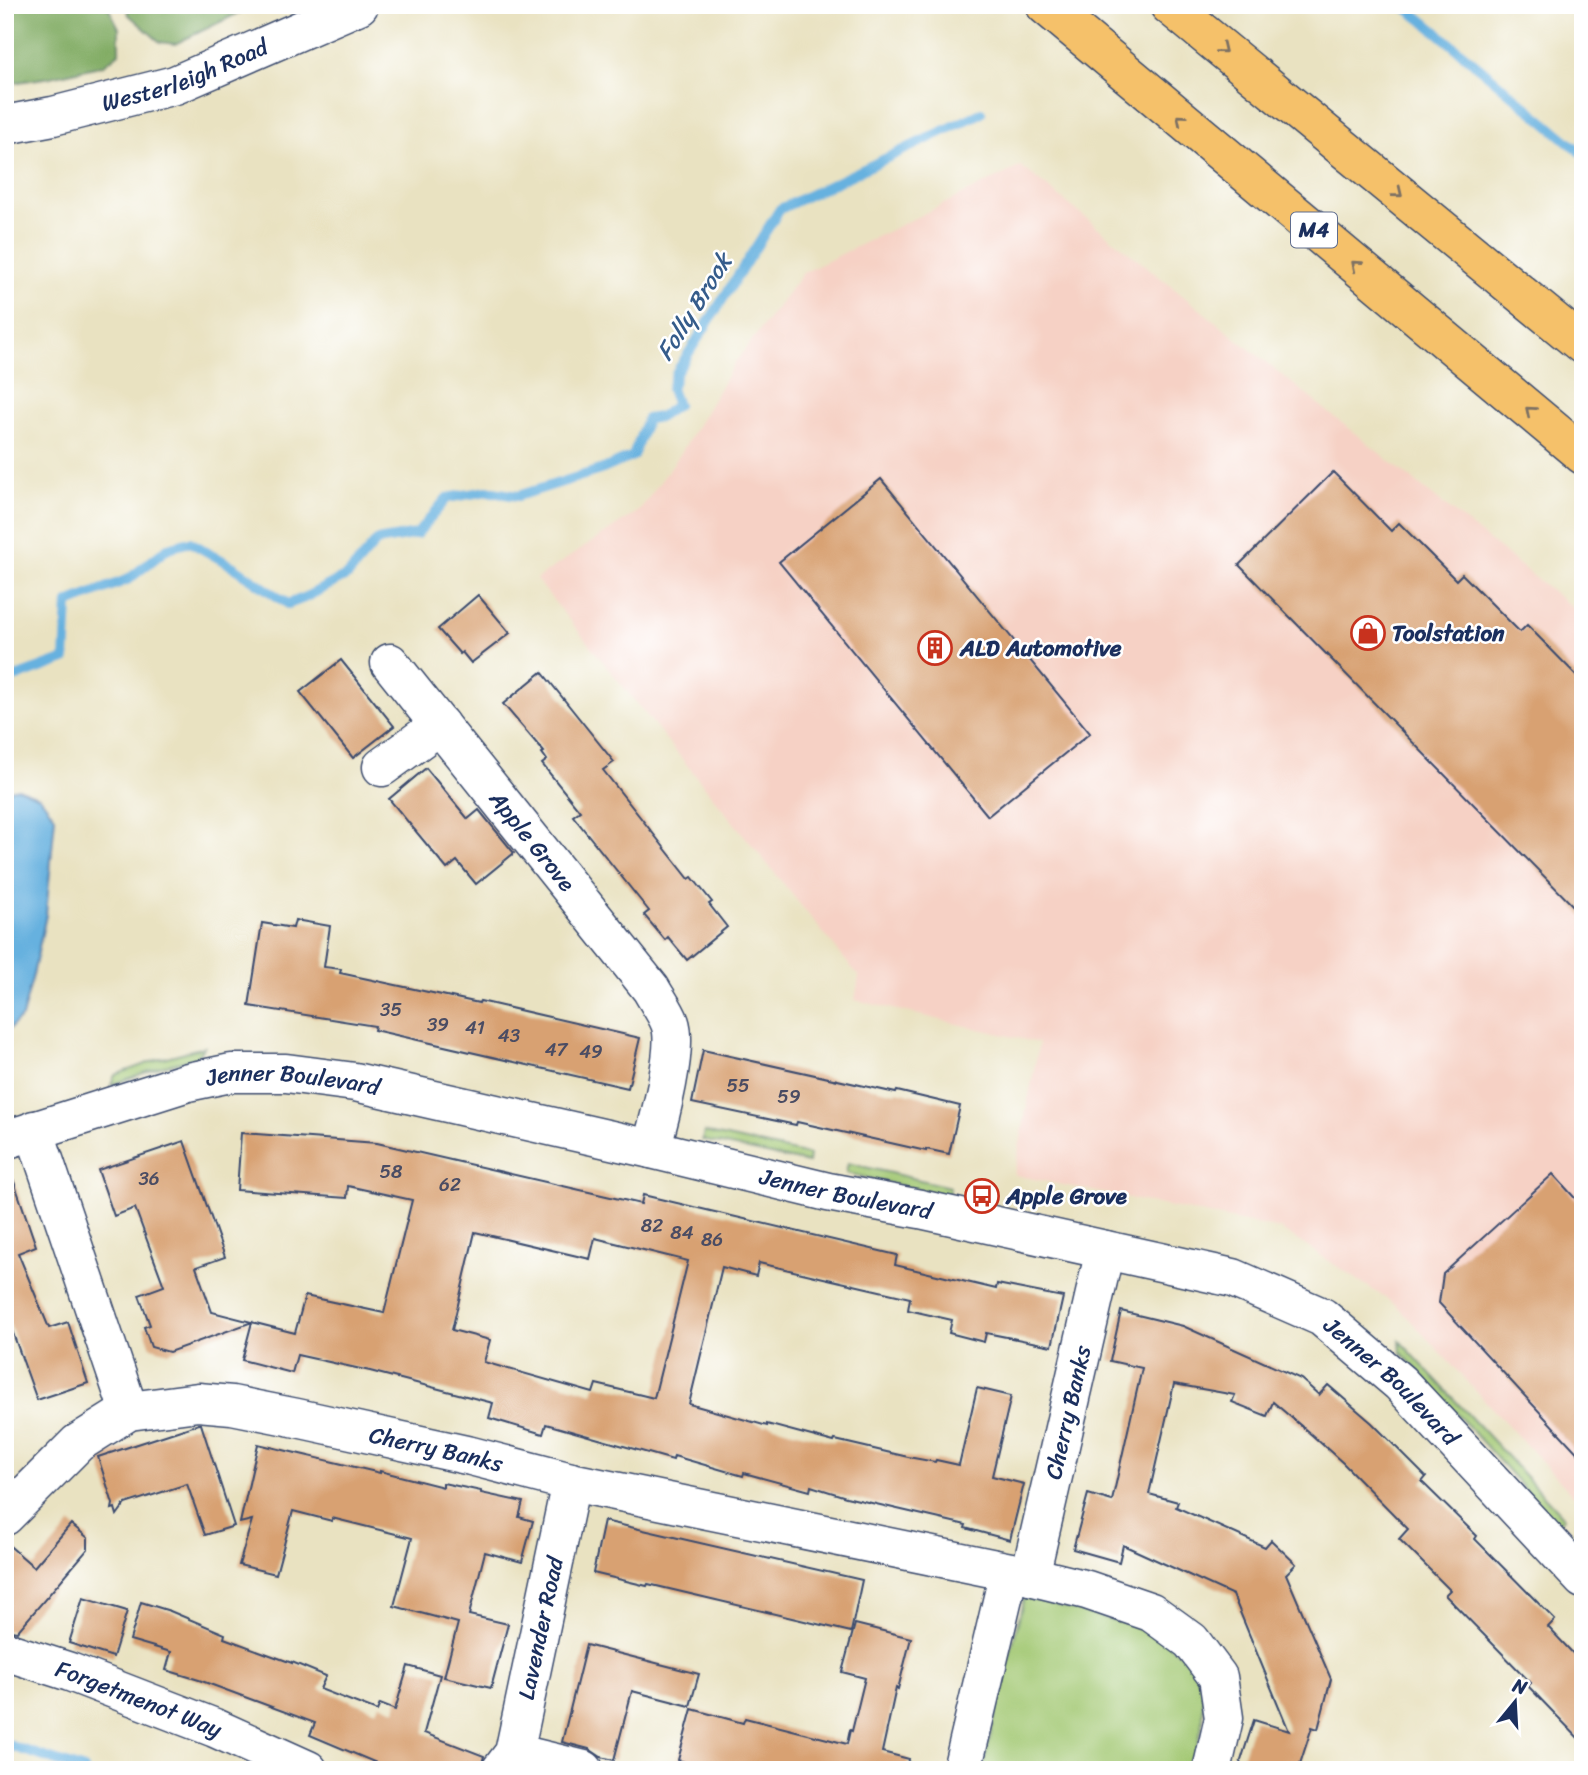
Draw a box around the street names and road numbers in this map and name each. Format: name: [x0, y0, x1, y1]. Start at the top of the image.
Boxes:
street label: Westerleigh Road: [97, 26, 276, 124]
road number: M4: [1291, 212, 1337, 247]
street label: Apple Grove: [478, 780, 586, 901]
street label: Jenner Boulevard: [201, 1052, 386, 1108]
street label: Jenner Boulevard: [754, 1156, 938, 1232]
street label: Jenner Boulevard: [1313, 1306, 1471, 1457]
street label: Cherry Banks: [1033, 1341, 1104, 1483]
street label: Cherry Banks: [365, 1414, 508, 1485]
street label: Lavender Road: [506, 1551, 576, 1703]
street label: Forgetmenot Way: [50, 1649, 229, 1750]

